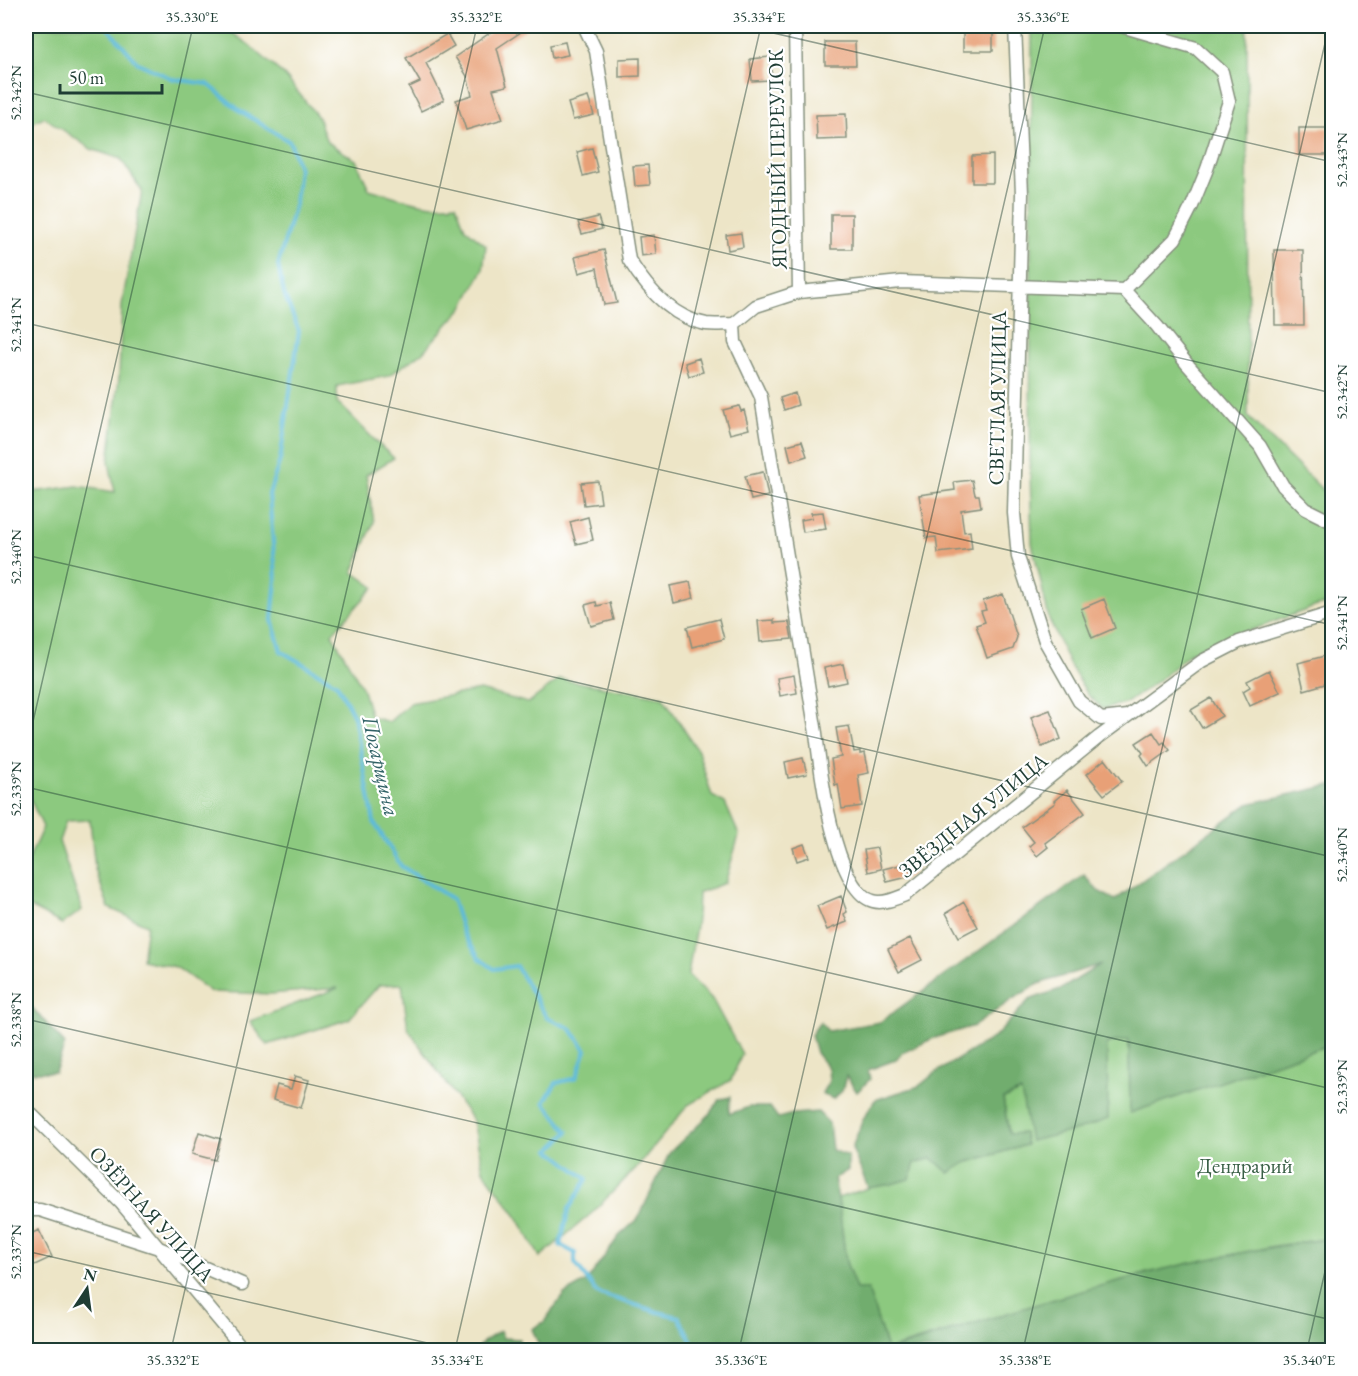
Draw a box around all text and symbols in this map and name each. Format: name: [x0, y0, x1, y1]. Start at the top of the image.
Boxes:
text: 35.330°E: [166, 7, 219, 26]
text: 35.332°E: [450, 7, 503, 26]
text: 35.334°E: [733, 7, 786, 26]
text: 35.336°E: [1017, 7, 1070, 26]
street label: ЯГОДНЫЙ ПЕРЕУЛОК: [762, 48, 792, 271]
scale bar: [60, 57, 162, 95]
text: 52.342°N: [6, 65, 25, 121]
text: 50 m: [69, 66, 104, 89]
text: 52.343°N: [1332, 132, 1351, 188]
text: 52.341°N: [6, 297, 25, 353]
street label: СВЕТЛАЯ УЛИЦА: [982, 310, 1012, 486]
text: 52.342°N: [1332, 364, 1351, 420]
text: 52.340°N: [6, 529, 25, 585]
text: 52.341°N: [1332, 595, 1351, 651]
water label: Погарщина: [355, 712, 407, 819]
street label: ЗВЁЗДНАЯ УЛИЦА: [893, 746, 1054, 884]
text: 52.339°N: [6, 761, 25, 817]
text: 52.340°N: [1332, 827, 1351, 883]
text: 52.338°N: [6, 992, 25, 1048]
text: 52.339°N: [1332, 1059, 1351, 1115]
street label: ОЗЁРНАЯ УЛИЦА: [84, 1140, 221, 1288]
park label: Дендрарий: [1197, 1152, 1293, 1179]
text: 52.337°N: [6, 1224, 25, 1280]
north arrow: [57, 1259, 117, 1319]
text: N: [82, 1263, 99, 1287]
text: 35.332°E: [147, 1350, 200, 1369]
text: 35.334°E: [431, 1350, 484, 1369]
text: 35.336°E: [715, 1350, 768, 1369]
text: 35.338°E: [999, 1350, 1052, 1369]
text: 35.340°E: [1283, 1350, 1336, 1369]

